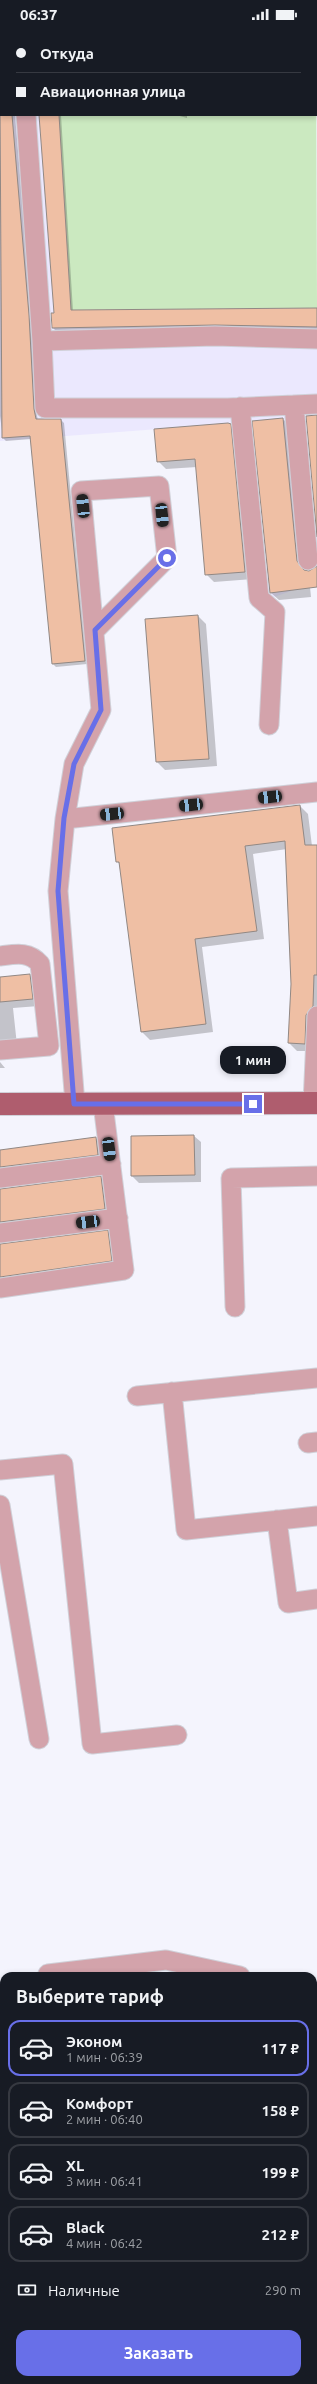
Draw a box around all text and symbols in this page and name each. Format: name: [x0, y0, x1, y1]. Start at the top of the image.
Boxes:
text: 06:37: [20, 6, 58, 23]
text: Откуда: [40, 45, 94, 62]
text: Авиационная улица: [40, 83, 186, 100]
car: [76, 493, 90, 519]
car: [155, 502, 169, 528]
route start: [158, 549, 176, 567]
car: [257, 790, 283, 804]
car: [178, 798, 204, 812]
car: [99, 807, 125, 821]
callout: 1 мин: [220, 1046, 286, 1074]
text: 1 мин: [235, 1053, 271, 1067]
route end: [244, 1095, 262, 1113]
car: [102, 1136, 116, 1162]
car: [75, 1215, 101, 1229]
text: Выберите тариф: [16, 1986, 164, 2006]
icon: car: [18, 2030, 54, 2066]
text: Эконом: [66, 2033, 122, 2050]
text: 117 ₽: [262, 2040, 299, 2057]
text: 1 мин · 06:39: [66, 2050, 143, 2064]
icon: car: [18, 2092, 54, 2128]
text: Комфорт: [66, 2095, 133, 2112]
text: 158 ₽: [262, 2102, 299, 2119]
text: 2 мин · 06:40: [66, 2112, 143, 2126]
icon: car: [18, 2154, 54, 2190]
text: XL: [66, 2157, 84, 2174]
text: 199 ₽: [262, 2164, 299, 2181]
text: 3 мин · 06:41: [66, 2174, 143, 2188]
icon: car: [18, 2216, 54, 2252]
text: Black: [66, 2219, 105, 2236]
text: 212 ₽: [262, 2226, 299, 2243]
text: 4 мин · 06:42: [66, 2236, 143, 2250]
icon: cash: [16, 2279, 38, 2301]
text: Наличные: [48, 2282, 120, 2299]
text: 290 m: [265, 2283, 301, 2297]
button: Заказать: [16, 2330, 301, 2376]

